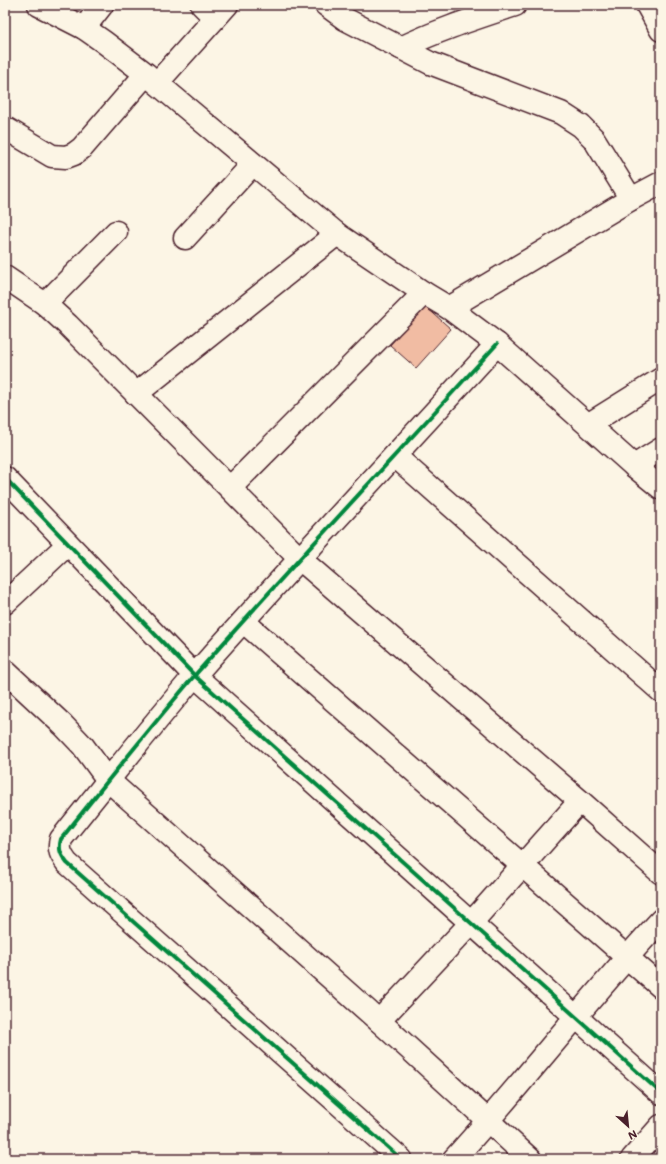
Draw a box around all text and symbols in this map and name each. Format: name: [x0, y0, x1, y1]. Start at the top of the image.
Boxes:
north arrow: [608, 1106, 648, 1146]
text: N: [626, 1127, 640, 1144]

